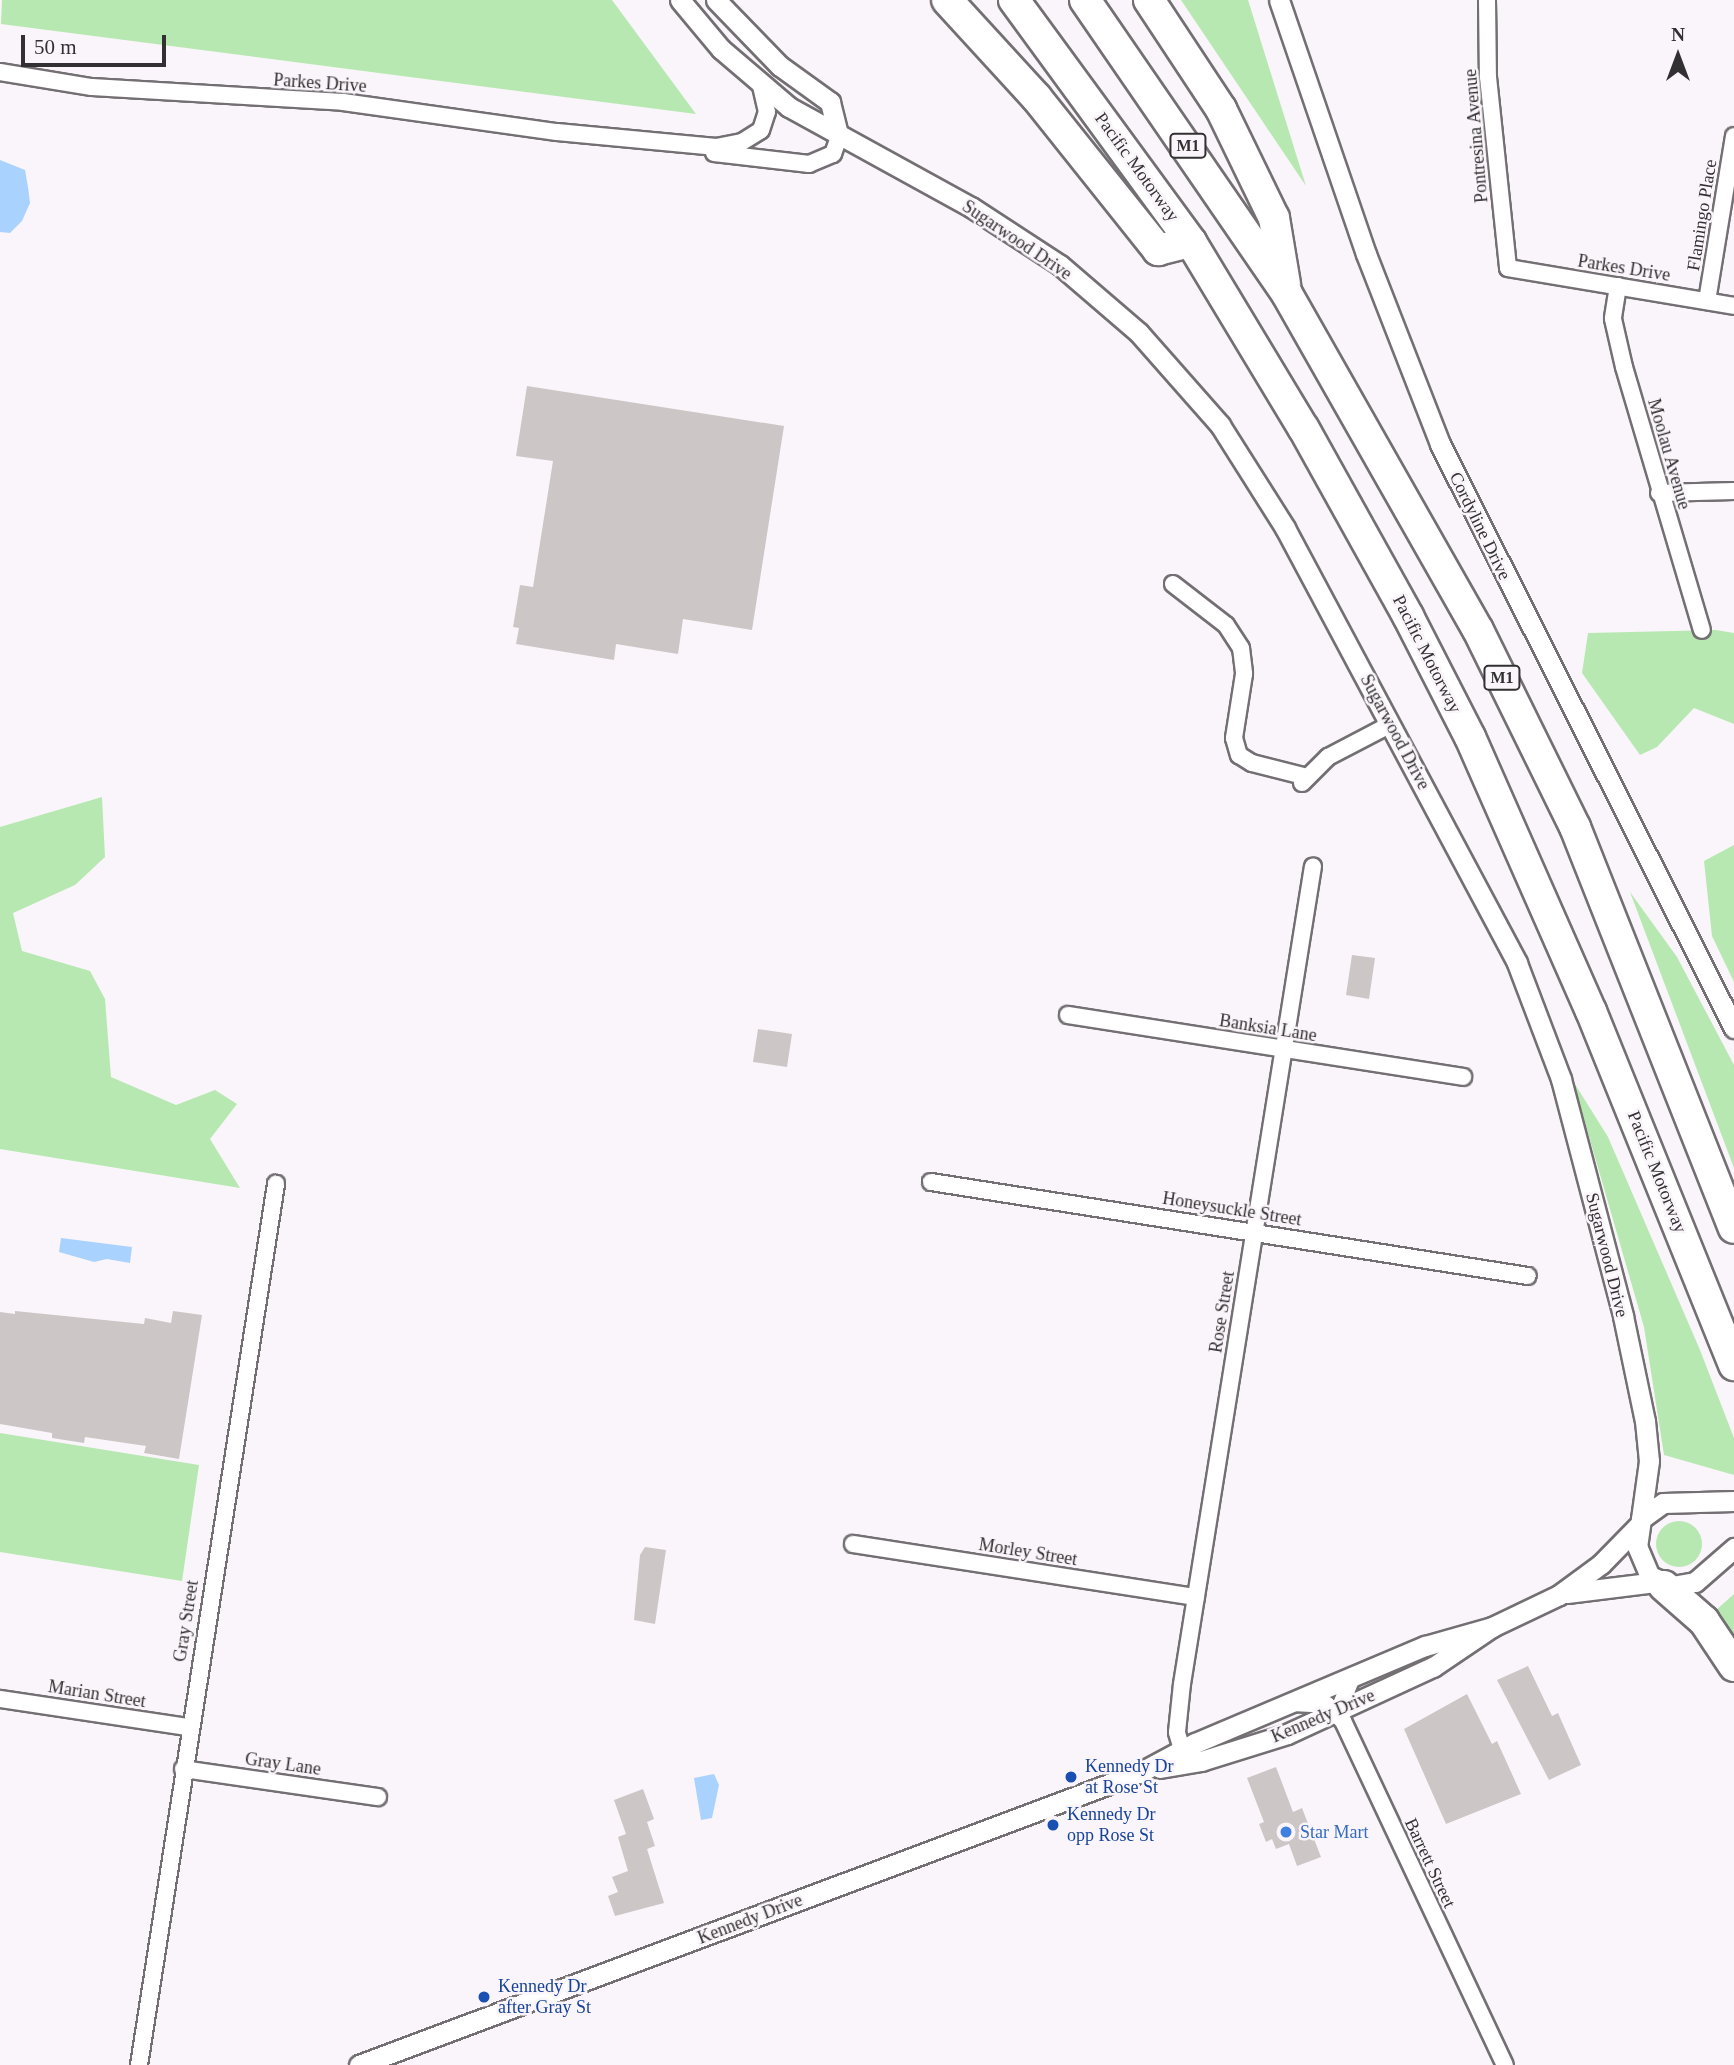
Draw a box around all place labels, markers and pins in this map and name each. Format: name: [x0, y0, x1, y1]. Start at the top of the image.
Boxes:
place label: Kennedy Dr at Rose St: [1085, 1756, 1173, 1798]
marker: Kennedy Dr at Rose St: [1063, 1769, 1079, 1785]
place label: Kennedy Dr opp Rose St: [1067, 1804, 1155, 1846]
marker: Kennedy Dr opp Rose St: [1045, 1817, 1061, 1833]
place label: Star Mart: [1300, 1821, 1368, 1843]
marker: Star Mart: [1278, 1824, 1294, 1840]
place label: Kennedy Dr after Gray St: [498, 1976, 591, 2018]
marker: Kennedy Dr after Gray St: [476, 1989, 492, 2005]

